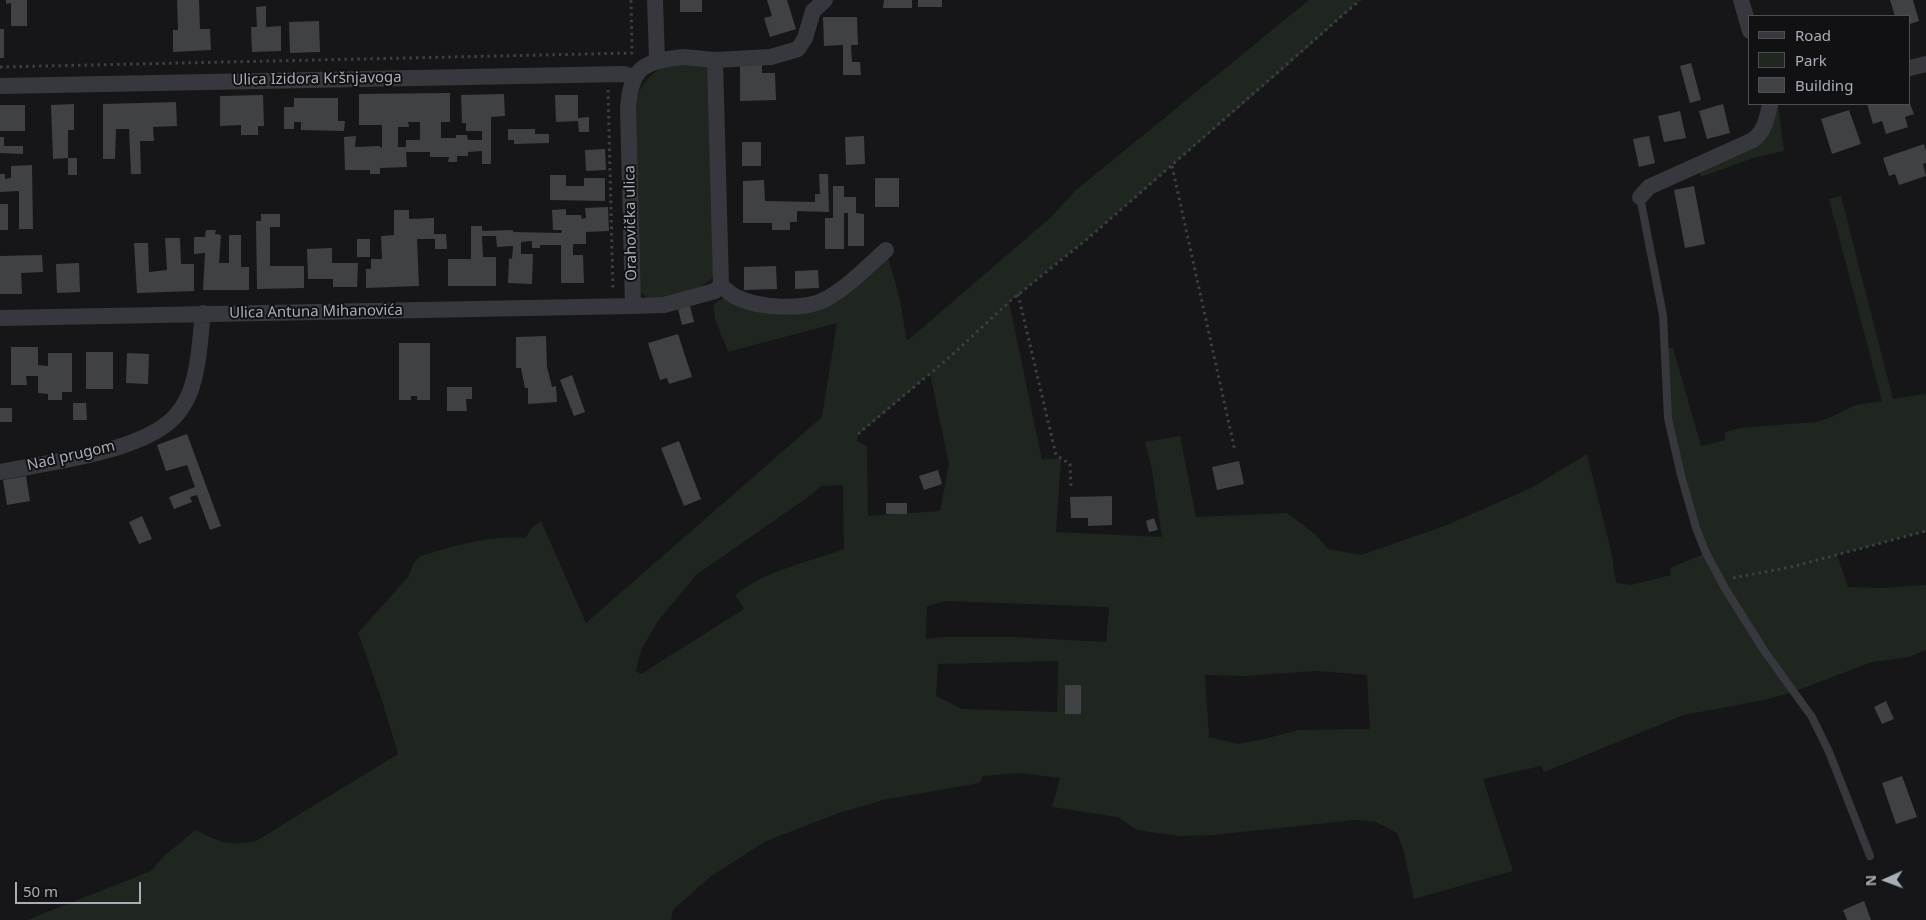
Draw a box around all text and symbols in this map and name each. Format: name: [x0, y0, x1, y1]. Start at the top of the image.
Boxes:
legend: [1748, 15, 1911, 105]
text: Road: [1795, 25, 1831, 45]
text: Park: [1795, 50, 1827, 70]
street label: Ulica Izidora Kršnjavoga: [232, 69, 402, 89]
text: Building: [1795, 75, 1853, 95]
street label: Orahovička ulica: [621, 165, 641, 281]
street label: Ulica Antuna Mihanovića: [229, 301, 403, 323]
street label: Nad prugom: [25, 437, 117, 475]
north arrow: [1861, 855, 1911, 905]
scale bar: [18, 872, 144, 904]
text: N: [1861, 875, 1880, 887]
text: 50 m: [23, 881, 58, 901]

